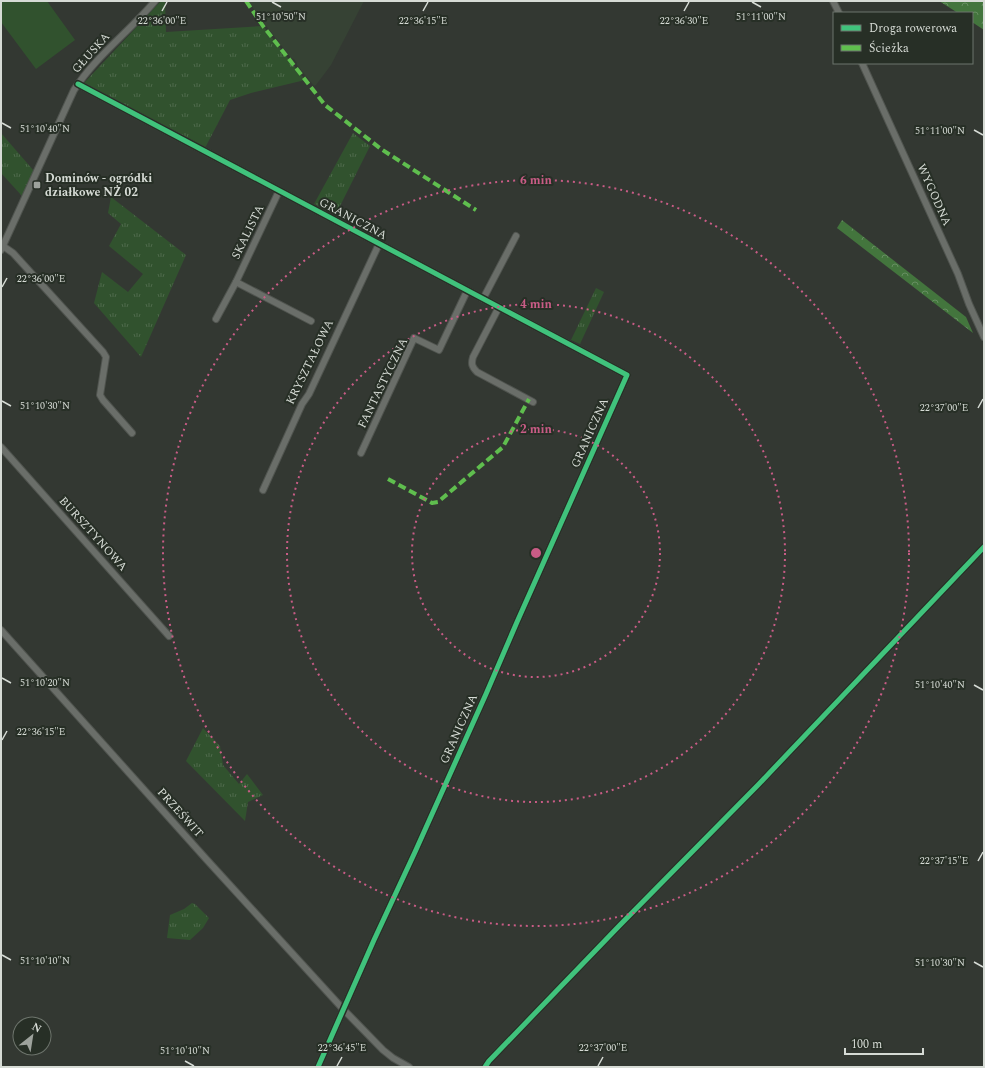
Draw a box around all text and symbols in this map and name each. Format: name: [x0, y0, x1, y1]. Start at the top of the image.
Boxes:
text: 51°10'50"N: [256, 9, 306, 25]
text: 51°11'00"N: [736, 9, 786, 25]
legend: [833, 12, 973, 64]
text: 22°36'00"E: [138, 13, 186, 29]
text: 22°36'15"E: [399, 13, 447, 29]
text: 22°36'30"E: [660, 13, 708, 29]
text: Droga rowerowa: [869, 19, 957, 38]
street label: GŁUSKA: [67, 28, 115, 78]
text: Ścieżka: [869, 39, 909, 58]
text: 51°10'40"N: [20, 121, 70, 137]
text: 51°11'00"N: [915, 123, 965, 139]
street label: WYGODNA: [912, 161, 956, 229]
place label: Dominów - ogródki działkowe NŻ 02: [45, 169, 152, 202]
text: 6 min: [520, 171, 553, 190]
marker: Dominów - ogródki działkowe NŻ 02: [32, 180, 42, 190]
street label: GRANICZNA: [315, 193, 391, 245]
street label: SKALISTA: [227, 201, 269, 263]
text: 22°36'00"E: [17, 271, 65, 287]
text: 4 min: [520, 295, 553, 314]
street label: KRYSZTAŁOWA: [281, 316, 339, 408]
street label: FANTASTYCZNA: [353, 334, 413, 432]
street label: GRANICZNA: [566, 395, 614, 471]
text: 51°10'30"N: [20, 398, 70, 414]
text: 22°37'00"E: [920, 400, 968, 416]
text: 2 min: [520, 420, 553, 439]
street label: BURSZTYNOWA: [54, 492, 132, 576]
centre of rings: [529, 546, 543, 560]
text: 51°10'20"N: [20, 675, 70, 691]
text: 51°10'40"N: [915, 677, 965, 693]
street label: GRANICZNA: [435, 691, 483, 767]
text: 22°36'15"E: [17, 724, 65, 740]
street label: PRZEŚWIT: [152, 784, 208, 842]
text: 22°37'15"E: [920, 853, 968, 869]
text: 51°10'10"N: [20, 953, 70, 969]
text: 51°10'30"N: [915, 955, 965, 971]
north arrow: [12, 1016, 52, 1056]
text: N: [29, 1018, 45, 1037]
scale bar: [845, 1030, 923, 1056]
text: 100 m: [851, 1035, 882, 1054]
text: 22°36'45"E: [318, 1040, 366, 1056]
text: 22°37'00"E: [579, 1040, 627, 1056]
text: 51°10'10"N: [160, 1043, 210, 1059]

